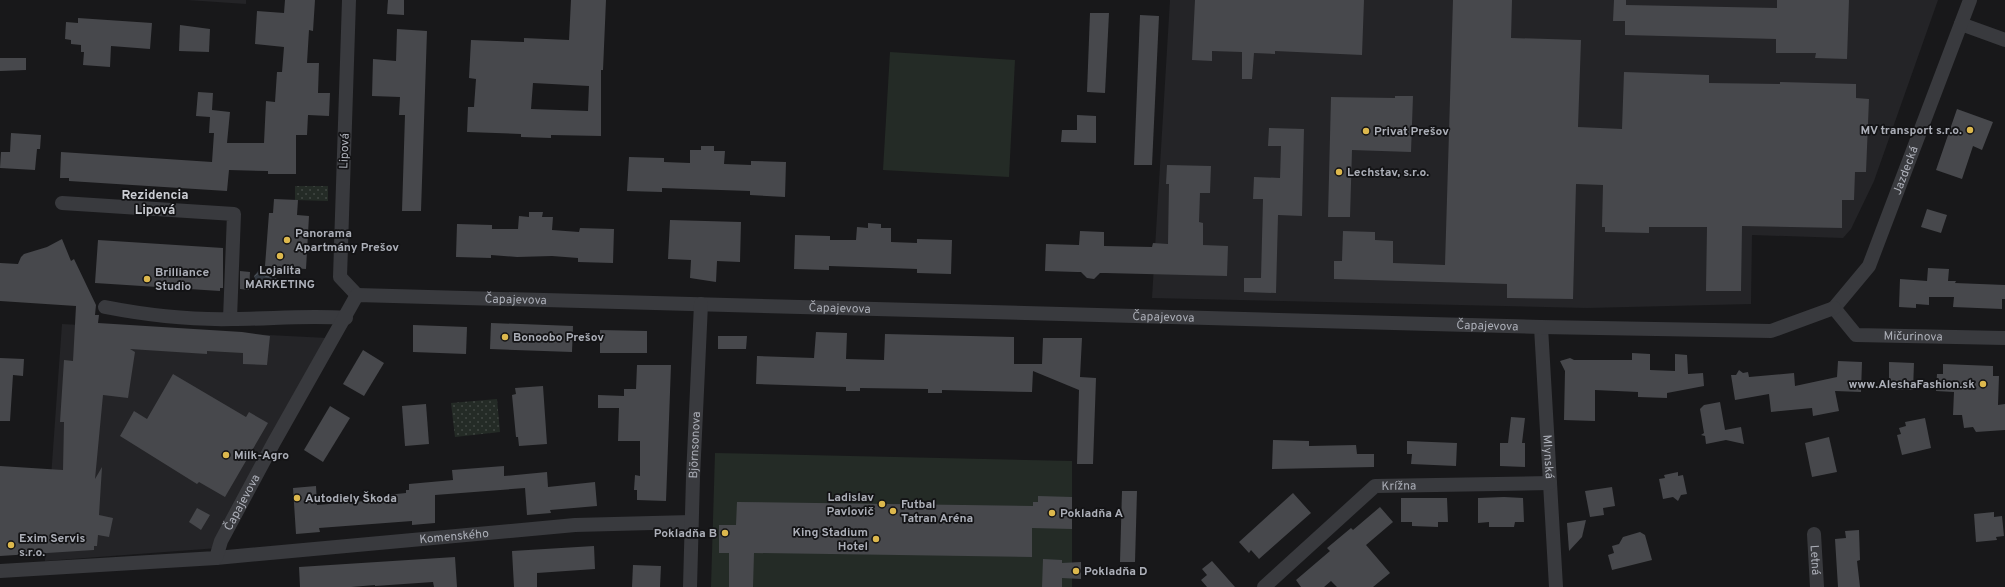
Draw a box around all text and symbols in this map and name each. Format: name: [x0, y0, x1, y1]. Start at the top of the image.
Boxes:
place label: MV transport s.r.o.: [1860, 123, 1962, 139]
place label: Privat Prešov: [1374, 124, 1449, 140]
marker: MV transport s.r.o.: [1965, 125, 1975, 135]
marker: Privat Prešov: [1361, 126, 1371, 136]
street label: Lipová: [336, 133, 354, 169]
street label: Jazdecká: [1890, 144, 1923, 197]
place label: Lechstav, s.r.o.: [1347, 165, 1429, 181]
marker: Lechstav, s.r.o.: [1334, 167, 1344, 177]
district label: Rezidencia Lipová: [122, 188, 188, 219]
place label: Panorama Apartmány Prešov: [295, 226, 399, 256]
marker: Panorama Apartmány Prešov: [282, 235, 292, 245]
marker: Lojalita MARKETING: [275, 251, 285, 261]
place label: Lojalita MARKETING: [245, 263, 315, 293]
place label: Brilliance Studio: [155, 265, 209, 295]
marker: Brilliance Studio: [142, 274, 152, 284]
street label: Čapajevova: [484, 291, 547, 309]
street label: Čapajevova: [808, 300, 871, 318]
street label: Čapajevova: [1132, 309, 1195, 327]
street label: Čapajevova: [1456, 318, 1519, 335]
street label: Mičurinova: [1883, 329, 1943, 346]
place label: Bonoobo Prešov: [513, 330, 604, 346]
marker: Bonoobo Prešov: [500, 332, 510, 342]
place label: www.AleshaFashion.sk: [1848, 377, 1975, 393]
marker: www.AleshaFashion.sk: [1978, 379, 1988, 389]
street label: Björnsonova: [686, 411, 705, 479]
street label: Mlynská: [1538, 434, 1557, 479]
place label: Milk-Agro: [234, 448, 289, 464]
marker: Milk-Agro: [221, 450, 231, 460]
street label: Čapajevova: [221, 472, 264, 534]
street label: Krížna: [1381, 478, 1417, 495]
place label: Ladislav Pavlovič: [827, 490, 874, 520]
place label: Autodiely Škoda: [305, 491, 397, 507]
marker: Autodiely Škoda: [292, 493, 302, 503]
place label: Futbal Tatran Aréna: [901, 497, 973, 527]
marker: Ladislav Pavlovič: [877, 499, 887, 509]
marker: Futbal Tatran Aréna: [888, 506, 898, 516]
place label: Pokladňa A: [1060, 506, 1123, 522]
marker: Pokladňa A: [1047, 508, 1057, 518]
place label: King Stadium Hotel: [792, 525, 868, 555]
street label: Komenského: [419, 526, 490, 548]
place label: Pokladňa B: [654, 526, 717, 542]
marker: Pokladňa B: [720, 528, 730, 538]
place label: Exim Servis s.r.o.: [19, 531, 85, 561]
marker: King Stadium Hotel: [871, 534, 881, 544]
marker: Exim Servis s.r.o.: [6, 540, 16, 550]
street label: Letná: [1806, 544, 1823, 576]
place label: Pokladňa D: [1084, 564, 1148, 580]
marker: Pokladňa D: [1071, 566, 1081, 576]

